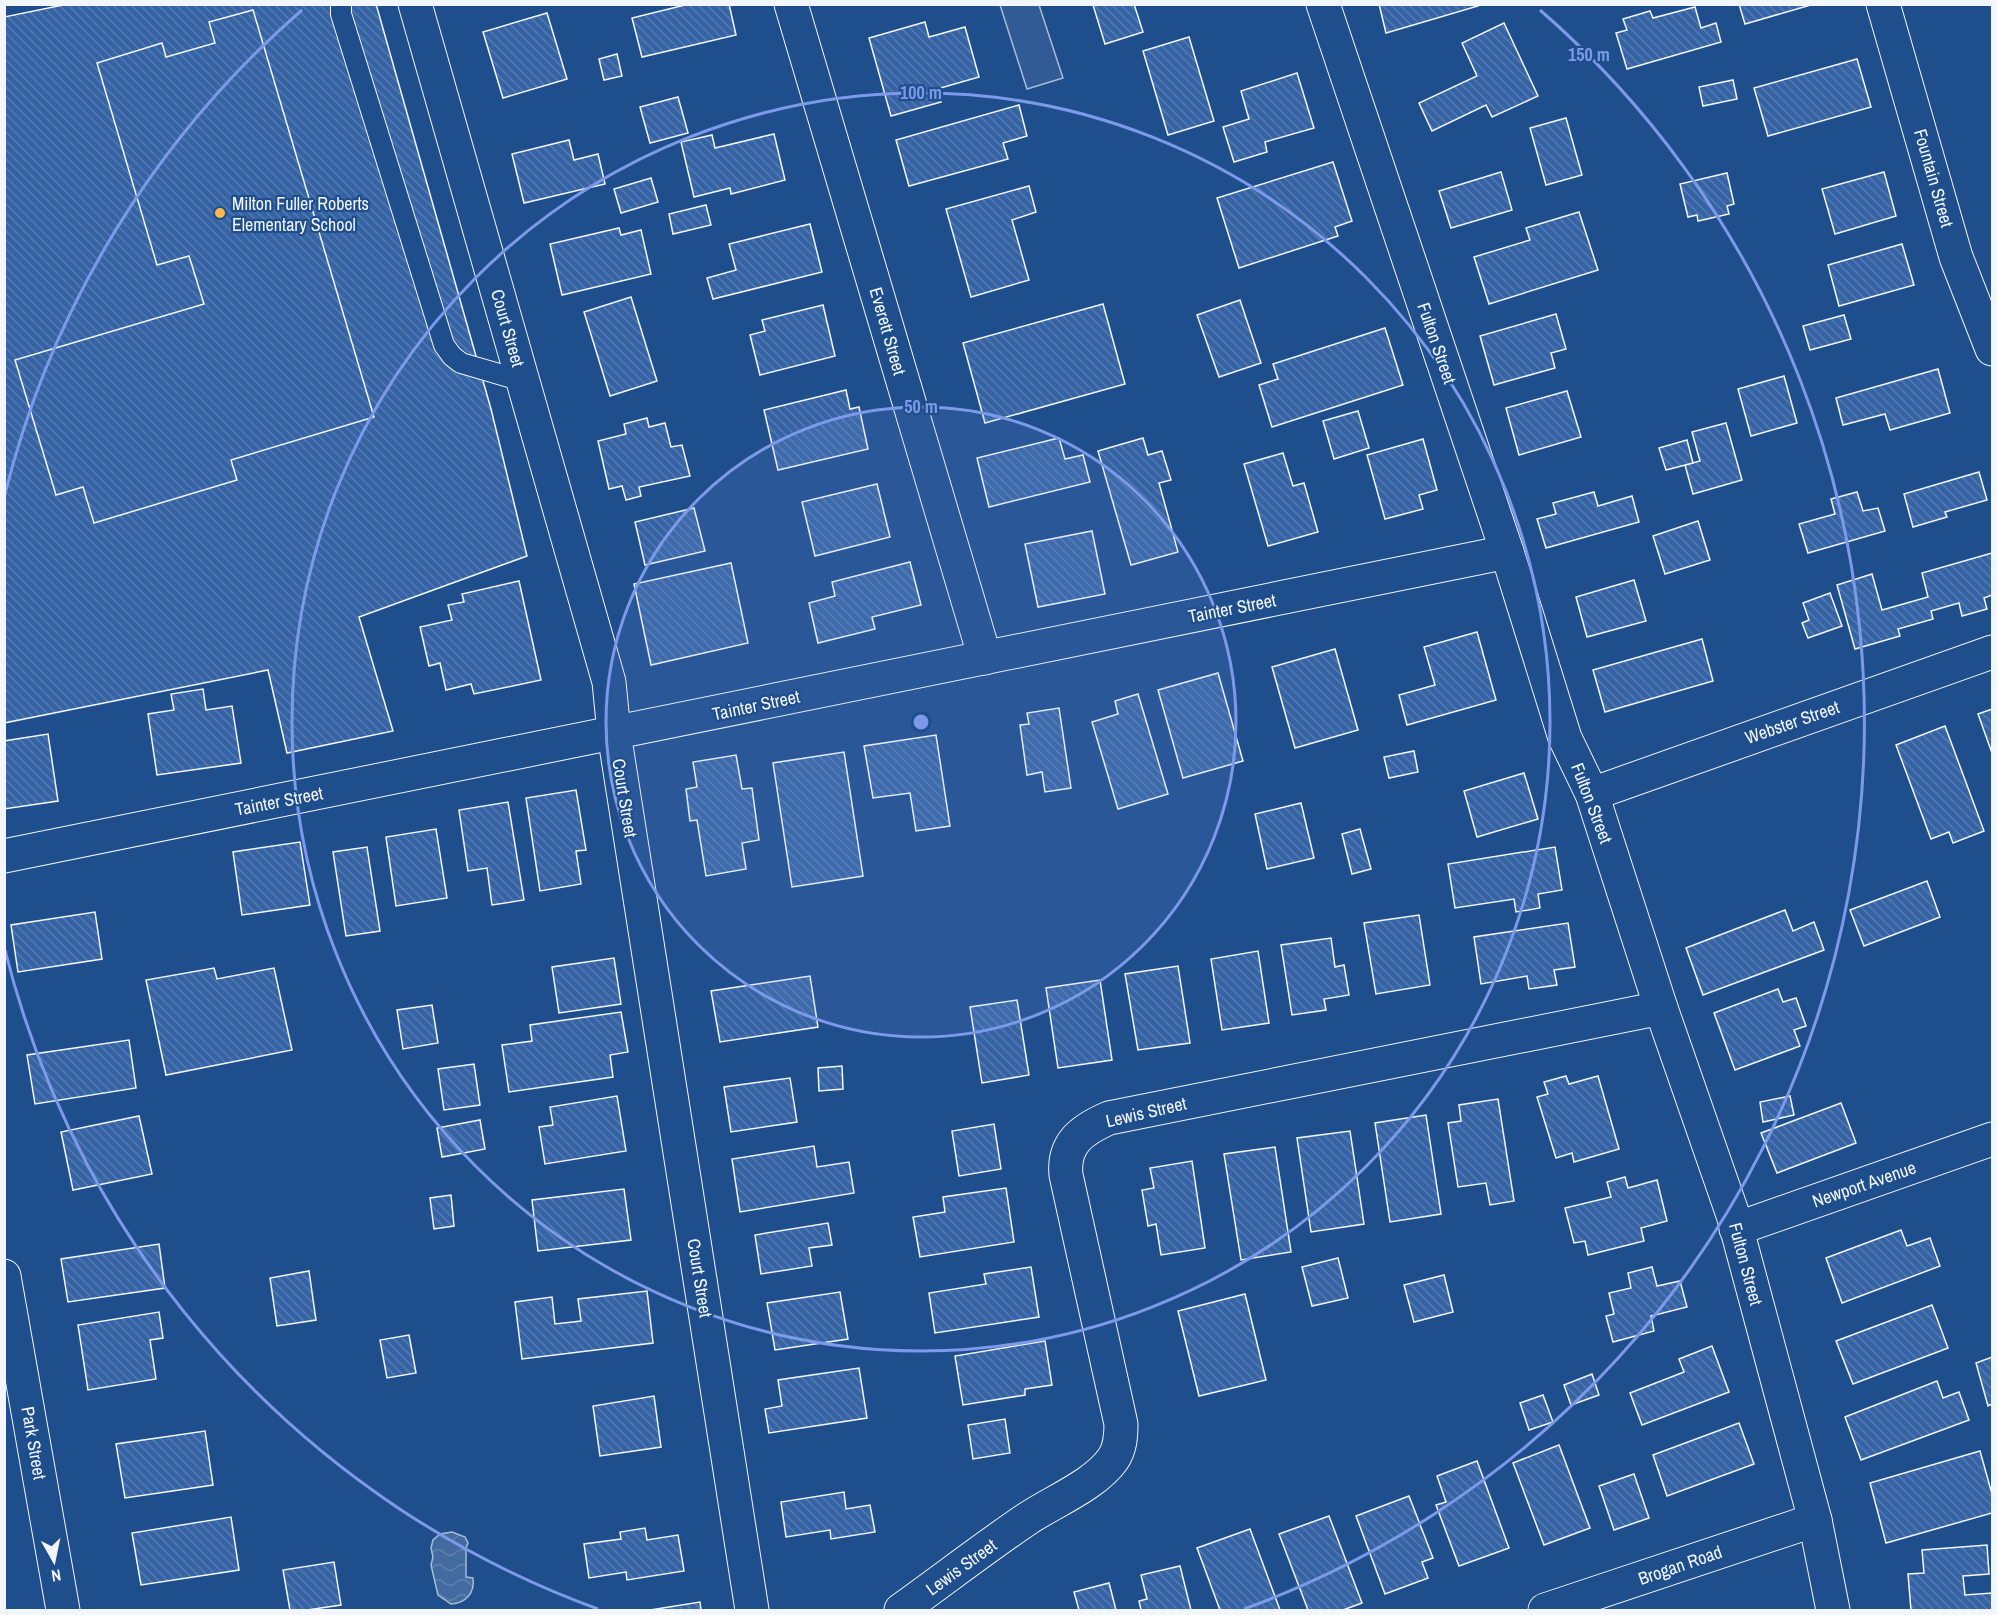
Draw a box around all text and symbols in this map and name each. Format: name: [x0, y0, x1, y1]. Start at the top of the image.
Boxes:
text: 150 m: [1568, 42, 1610, 67]
text: 100 m: [900, 80, 942, 105]
street label: Fountain Street: [1908, 126, 1960, 230]
place label: Milton Fuller Roberts Elementary School: [232, 191, 369, 237]
marker: Milton Fuller Roberts Elementary School: [213, 206, 227, 220]
street label: Everett Street: [864, 284, 912, 378]
street label: Court Street: [485, 286, 531, 370]
street label: Fulton Street: [1411, 299, 1463, 387]
text: 50 m: [904, 394, 938, 419]
street label: Tainter Street: [1186, 587, 1278, 629]
street label: Tainter Street: [710, 684, 802, 726]
street label: Webster Street: [1742, 694, 1842, 750]
centre of rings: [911, 712, 931, 732]
street label: Court Street: [606, 757, 644, 839]
street label: Fulton Street: [1565, 759, 1619, 847]
street label: Tainter Street: [233, 780, 325, 822]
street label: Lewis Street: [1103, 1091, 1189, 1133]
street label: Newport Avenue: [1809, 1155, 1919, 1213]
street label: Fulton Street: [1723, 1220, 1769, 1308]
street label: Court Street: [681, 1237, 719, 1319]
street label: Park Street: [15, 1404, 53, 1482]
north arrow: [24, 1531, 84, 1591]
street label: Lewis Street: [920, 1533, 1002, 1601]
street label: Brogan Road: [1635, 1539, 1725, 1591]
text: N: [50, 1564, 63, 1587]

